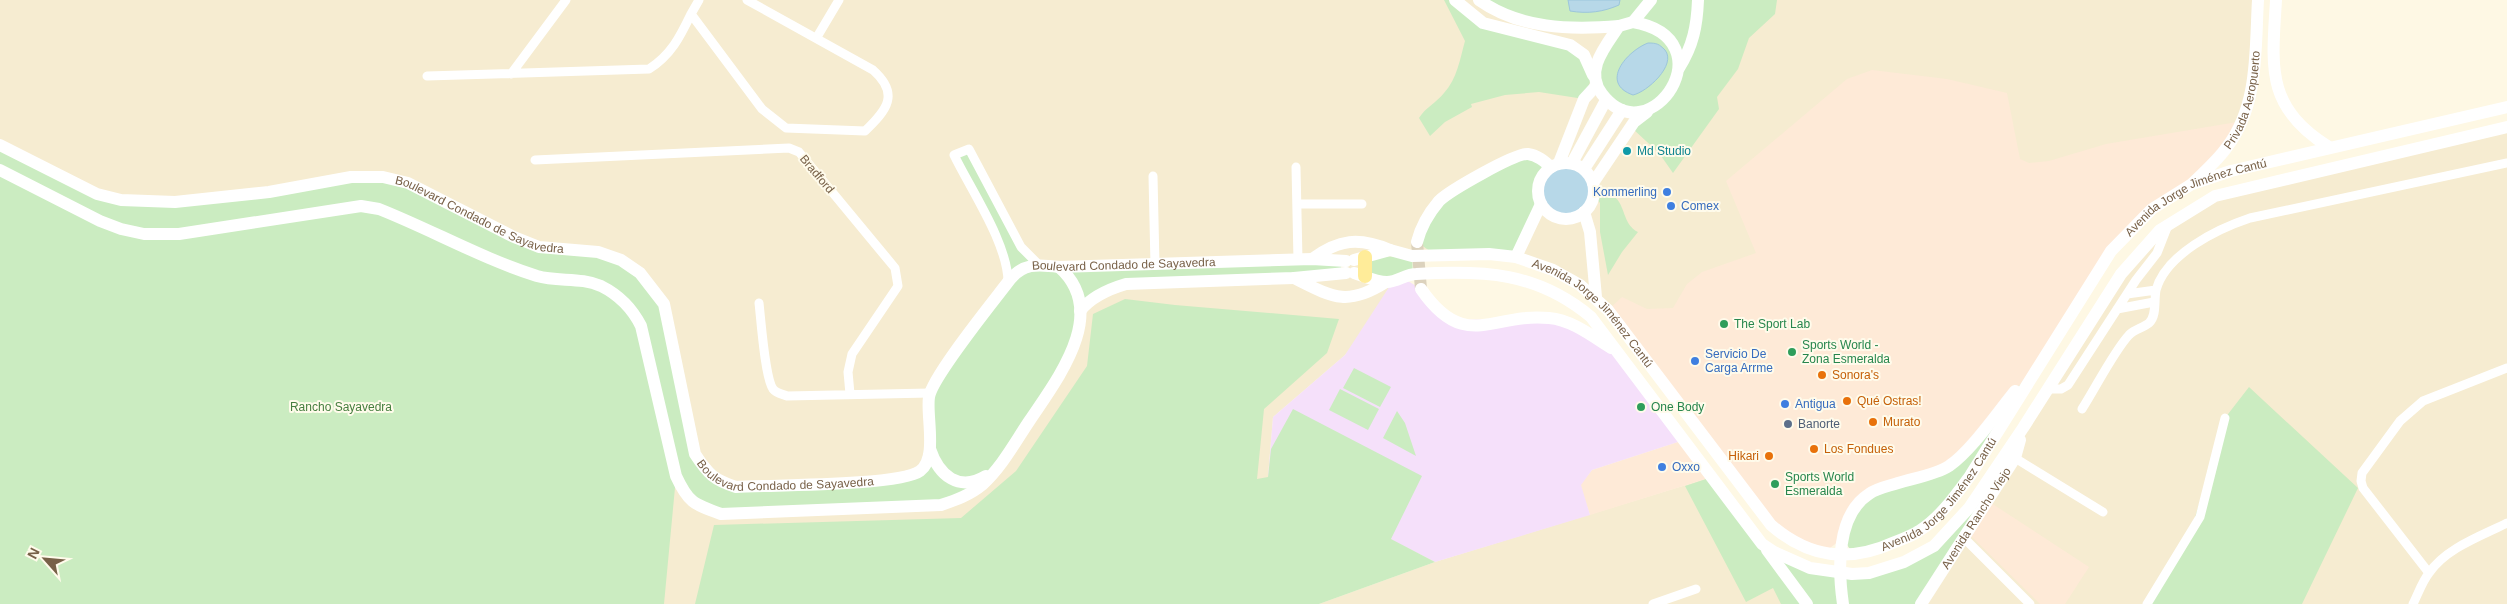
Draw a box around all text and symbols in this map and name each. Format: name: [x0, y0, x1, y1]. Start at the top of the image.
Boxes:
street label: Privada Aeropuerto: [2221, 50, 2263, 152]
place label: Md Studio: [1637, 144, 1691, 158]
marker: Md Studio: [1621, 145, 1633, 157]
street label: Bradford: [797, 152, 837, 196]
street label: Avenida Jorge Jiménez Cantú: [2122, 156, 2268, 239]
street label: Boulevard Condado de Sayavedra: [394, 173, 565, 256]
place label: Kommerling: [1593, 185, 1657, 199]
marker: Kommerling: [1661, 186, 1673, 198]
place label: Comex: [1681, 199, 1719, 213]
marker: Comex: [1665, 200, 1677, 212]
street label: Boulevard Condado de Sayavedra: [1031, 255, 1216, 274]
street label: Avenida Jorge Jiménez Cantú: [1530, 256, 1656, 370]
place label: The Sport Lab: [1734, 317, 1810, 331]
marker: The Sport Lab: [1718, 318, 1730, 330]
place label: Sports World - Zona Esmeralda: [1802, 338, 1890, 366]
marker: Sports World - Zona Esmeralda: [1786, 346, 1798, 358]
place label: Servicio De Carga Arrme: [1705, 347, 1773, 375]
marker: Servicio De Carga Arrme: [1689, 355, 1701, 367]
place label: Sonora's: [1832, 368, 1879, 382]
marker: Sonora's: [1816, 369, 1828, 381]
place label: Qué Ostras!: [1857, 394, 1922, 408]
marker: Qué Ostras!: [1841, 395, 1853, 407]
place label: Antigua: [1795, 397, 1836, 411]
marker: Antigua: [1779, 398, 1791, 410]
park label: Rancho Sayavedra: [290, 400, 392, 414]
place label: One Body: [1651, 400, 1704, 414]
marker: One Body: [1635, 401, 1647, 413]
place label: Murato: [1883, 415, 1921, 429]
marker: Murato: [1867, 416, 1879, 428]
place label: Banorte: [1798, 417, 1840, 431]
marker: Banorte: [1782, 418, 1794, 430]
street label: Avenida Jorge Jiménez Cantú: [1879, 435, 1999, 554]
place label: Los Fondues: [1824, 442, 1893, 456]
marker: Los Fondues: [1808, 443, 1820, 455]
place label: Hikari: [1728, 449, 1759, 463]
marker: Hikari: [1763, 450, 1775, 462]
street label: Boulevard Condado de Sayavedra: [694, 457, 875, 494]
place label: Oxxo: [1672, 460, 1700, 474]
marker: Oxxo: [1656, 461, 1668, 473]
street label: Avenida Rancho Viejo: [1938, 465, 2014, 572]
place label: Sports World Esmeralda: [1785, 470, 1854, 498]
marker: Sports World Esmeralda: [1769, 478, 1781, 490]
north arrow: [20, 534, 70, 584]
text: N: [24, 545, 43, 561]

